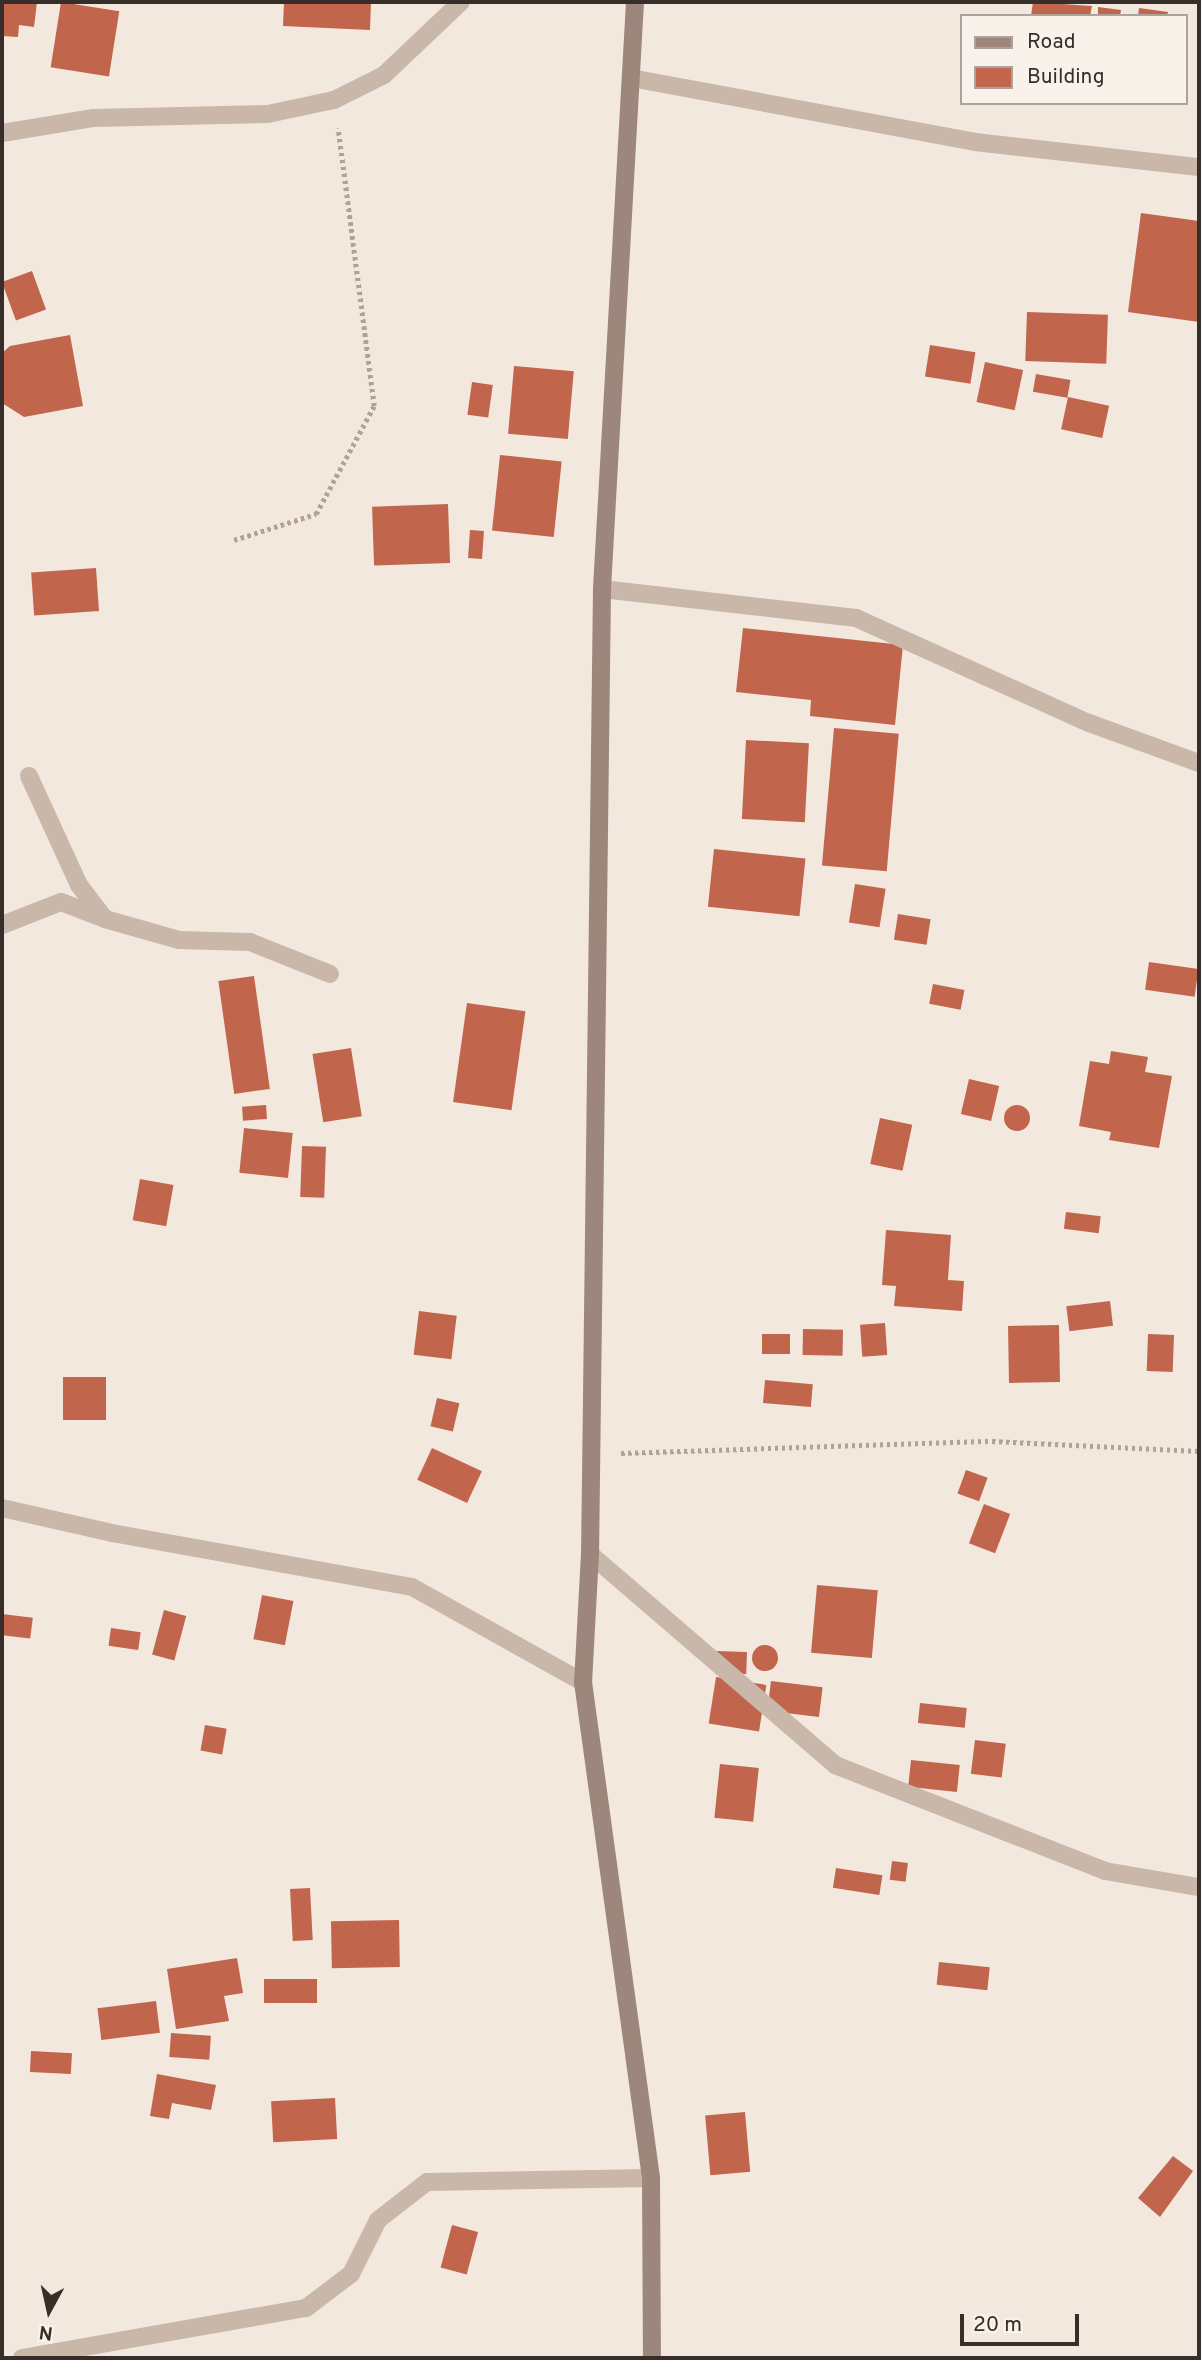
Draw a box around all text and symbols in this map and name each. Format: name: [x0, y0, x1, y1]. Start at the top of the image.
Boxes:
legend: [960, 14, 1187, 105]
text: Road: [1027, 29, 1076, 56]
text: Building: [1027, 64, 1105, 91]
north arrow: [14, 2276, 84, 2346]
scale bar: [963, 2300, 1082, 2344]
text: 20 m: [973, 2312, 1022, 2339]
text: N: [38, 2319, 55, 2345]

